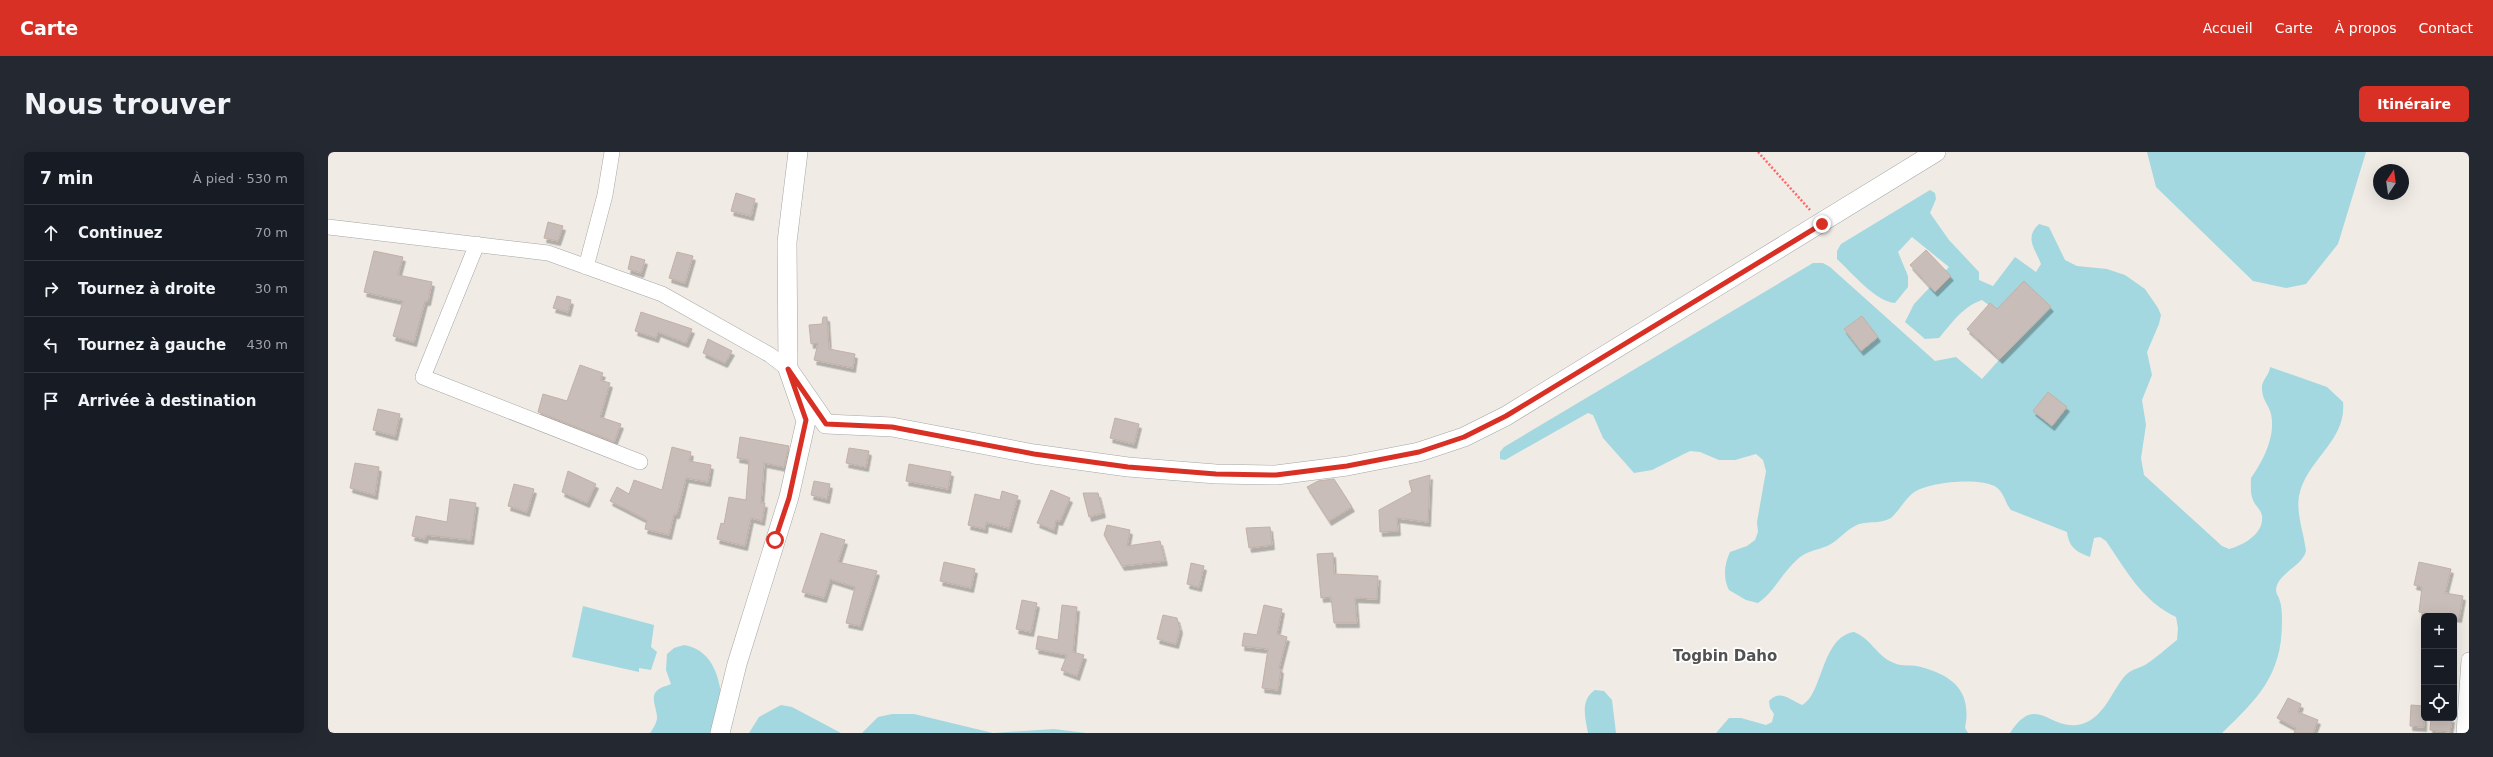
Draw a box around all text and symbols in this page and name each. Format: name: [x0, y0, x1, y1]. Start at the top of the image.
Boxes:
text: Carte: [20, 17, 78, 39]
text: Accueil: [2203, 20, 2253, 36]
text: Carte: [2275, 20, 2313, 36]
text: À propos: [2335, 20, 2397, 36]
text: Contact: [2419, 20, 2473, 36]
button: Itinéraire: [2359, 86, 2469, 122]
text: Nous trouver: [24, 88, 230, 121]
north arrow: [2373, 164, 2409, 200]
text: 7 min: [40, 168, 93, 188]
text: À pied · 530 m: [193, 171, 288, 186]
route end: [1813, 215, 1831, 233]
icon: ahead: [40, 222, 62, 244]
text: Continuez: [78, 224, 163, 242]
text: 70 m: [255, 225, 288, 240]
icon: right: [40, 278, 62, 300]
text: Tournez à droite: [78, 280, 216, 298]
text: 30 m: [255, 281, 288, 296]
icon: left: [40, 334, 62, 356]
text: Tournez à gauche: [78, 336, 226, 354]
text: 430 m: [246, 337, 288, 352]
icon: arrive: [40, 390, 62, 412]
text: Arrivée à destination: [78, 392, 256, 410]
route start: [766, 531, 784, 549]
map controls: [2421, 613, 2457, 721]
button: +: [2421, 613, 2457, 649]
district label: Togbin Daho: [1673, 647, 1777, 665]
button: −: [2421, 649, 2457, 685]
button: locate: [2421, 685, 2457, 721]

